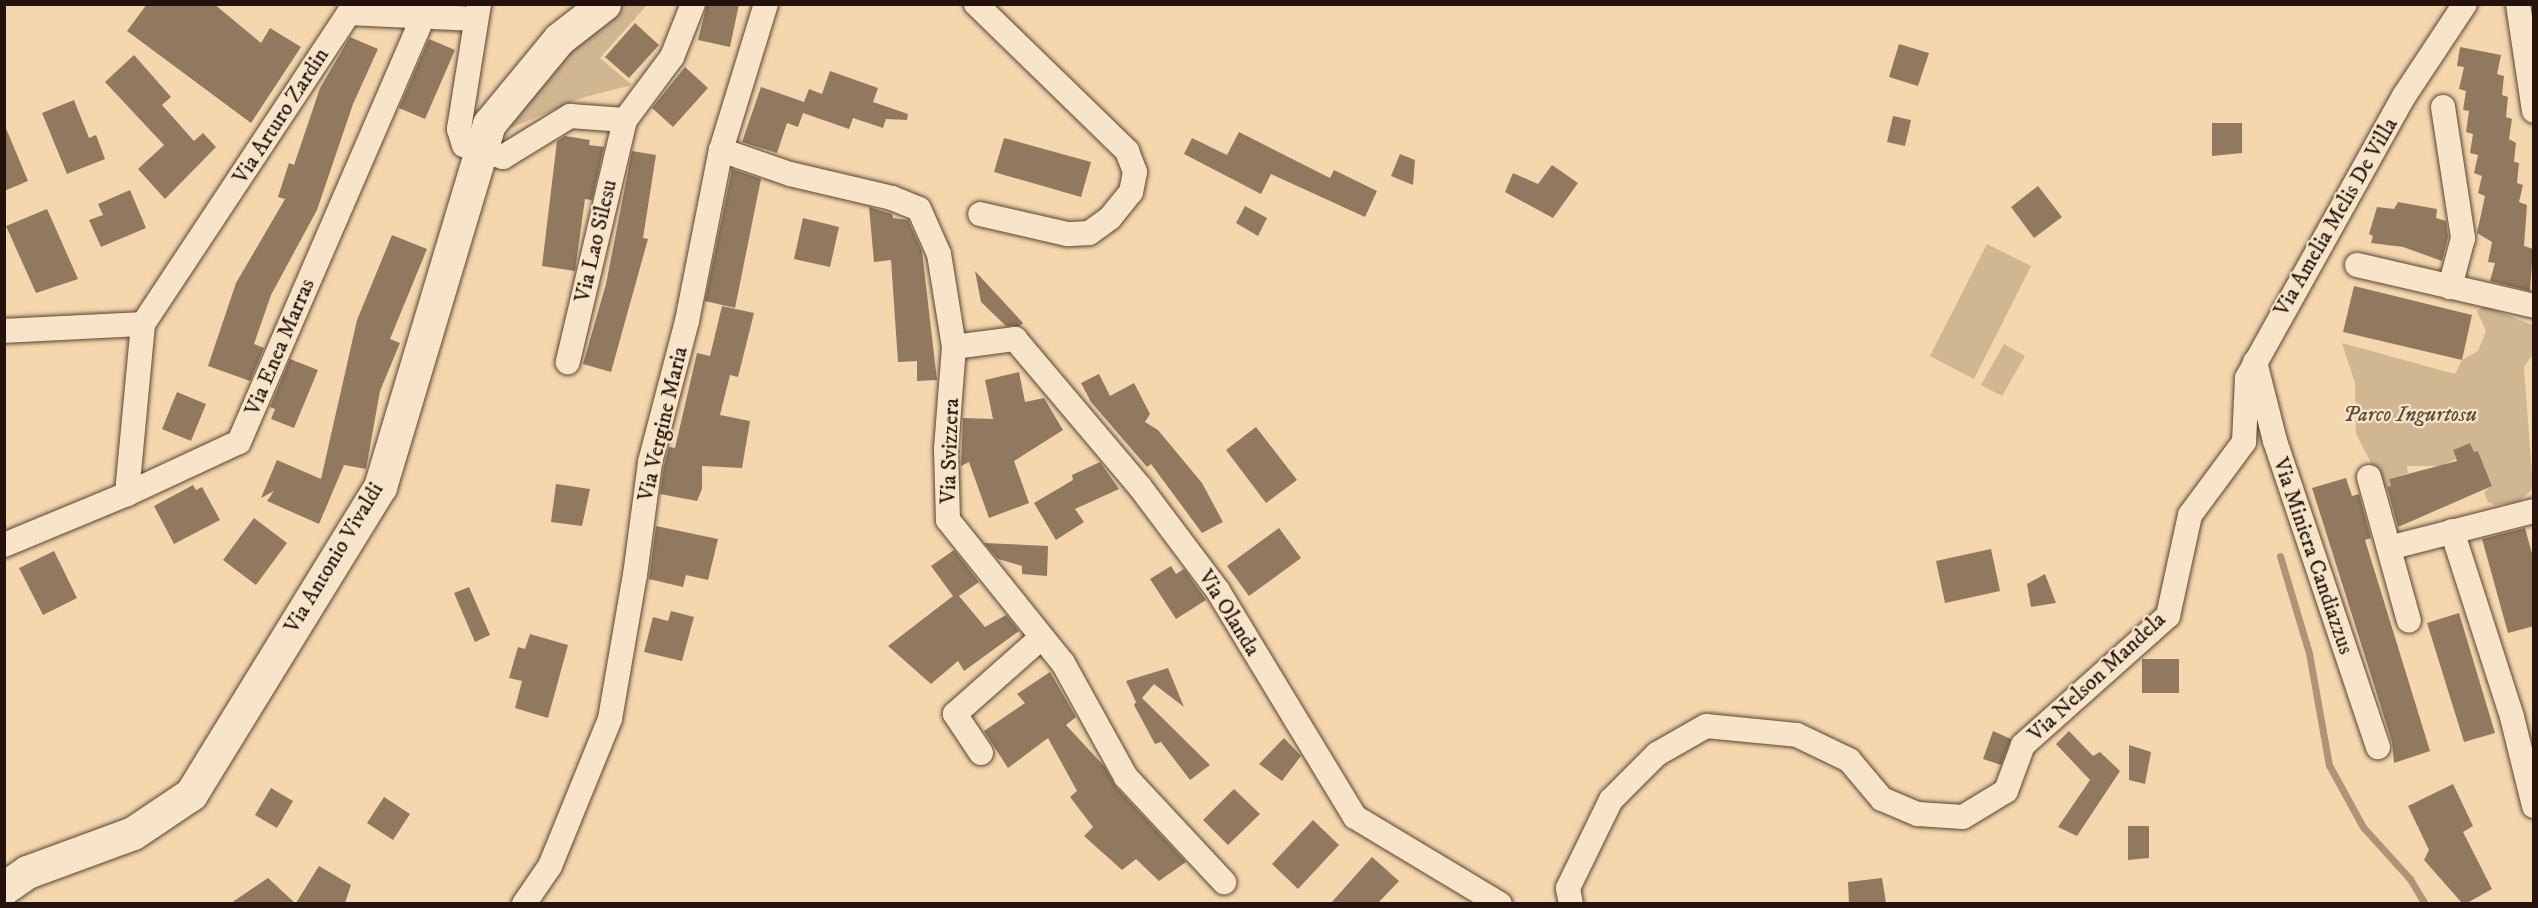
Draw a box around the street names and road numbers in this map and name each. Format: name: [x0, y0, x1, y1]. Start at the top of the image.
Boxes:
street label: Via Arturo Zardin: [227, 43, 335, 189]
street label: Via Amelia Melis De Villa: [2268, 113, 2404, 321]
street label: Via Lao Silesu: [569, 177, 623, 305]
street label: Via Enea Marras: [239, 275, 321, 419]
street label: Via Vergine Maria: [632, 344, 694, 504]
street label: Via Svizzera: [935, 398, 965, 504]
street label: Via Miniera Candiazzus: [2267, 454, 2359, 658]
street label: Via Antonio Vivaldi: [279, 478, 389, 638]
street label: Via Olanda: [1192, 565, 1266, 661]
street label: Via Nelson Mandela: [2023, 607, 2171, 747]

